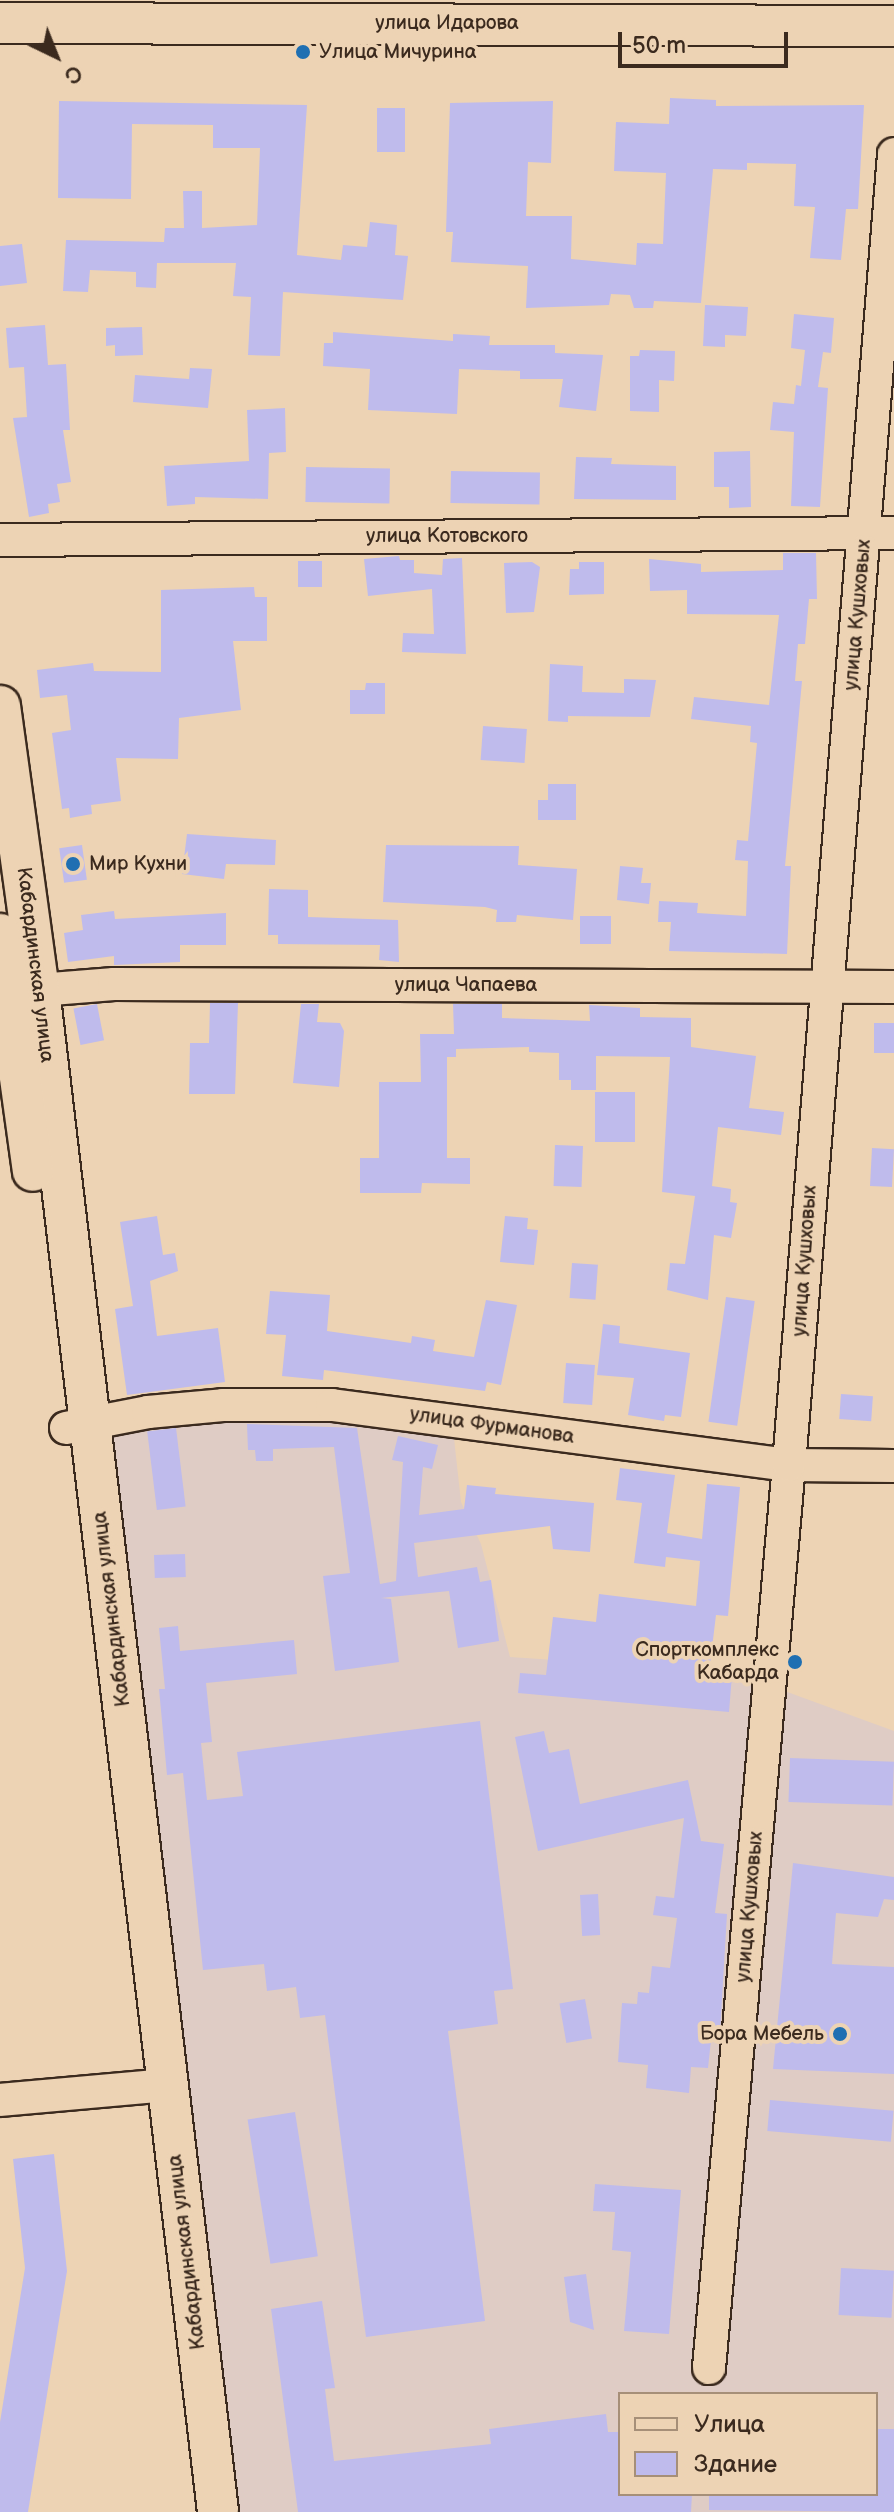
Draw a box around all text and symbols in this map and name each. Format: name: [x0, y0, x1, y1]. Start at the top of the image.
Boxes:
street label: улица Идарова: [375, 11, 519, 35]
north arrow: [16, 16, 96, 96]
scale bar: [622, 16, 792, 66]
text: 50 m: [632, 31, 686, 60]
place label: Улица Мичурина: [319, 40, 477, 64]
marker: Улица Мичурина: [294, 43, 312, 61]
text: С: [58, 59, 88, 89]
street label: улица Котовского: [366, 524, 528, 548]
street label: улица Кушховых: [839, 539, 877, 691]
place label: Мир Кухни: [89, 852, 187, 876]
marker: Мир Кухни: [64, 855, 82, 873]
street label: Кабардинская улица: [11, 866, 59, 1064]
street label: улица Чапаева: [395, 973, 537, 997]
street label: улица Кушховых: [788, 1185, 822, 1337]
street label: улица Фурманова: [408, 1403, 576, 1449]
street label: Кабардинская улица: [88, 1510, 136, 1708]
place label: Спорткомплекс Кабарда: [635, 1638, 779, 1685]
marker: Спорткомплекс Кабарда: [786, 1653, 804, 1671]
street label: улица Кушховых: [731, 1831, 769, 1983]
place label: Бора Мебель: [700, 2022, 824, 2046]
marker: Бора Мебель: [831, 2025, 849, 2043]
street label: Кабардинская улица: [163, 2153, 211, 2351]
legend: [618, 2392, 878, 2496]
text: Улица: [694, 2410, 765, 2439]
text: Здание: [694, 2450, 777, 2479]

